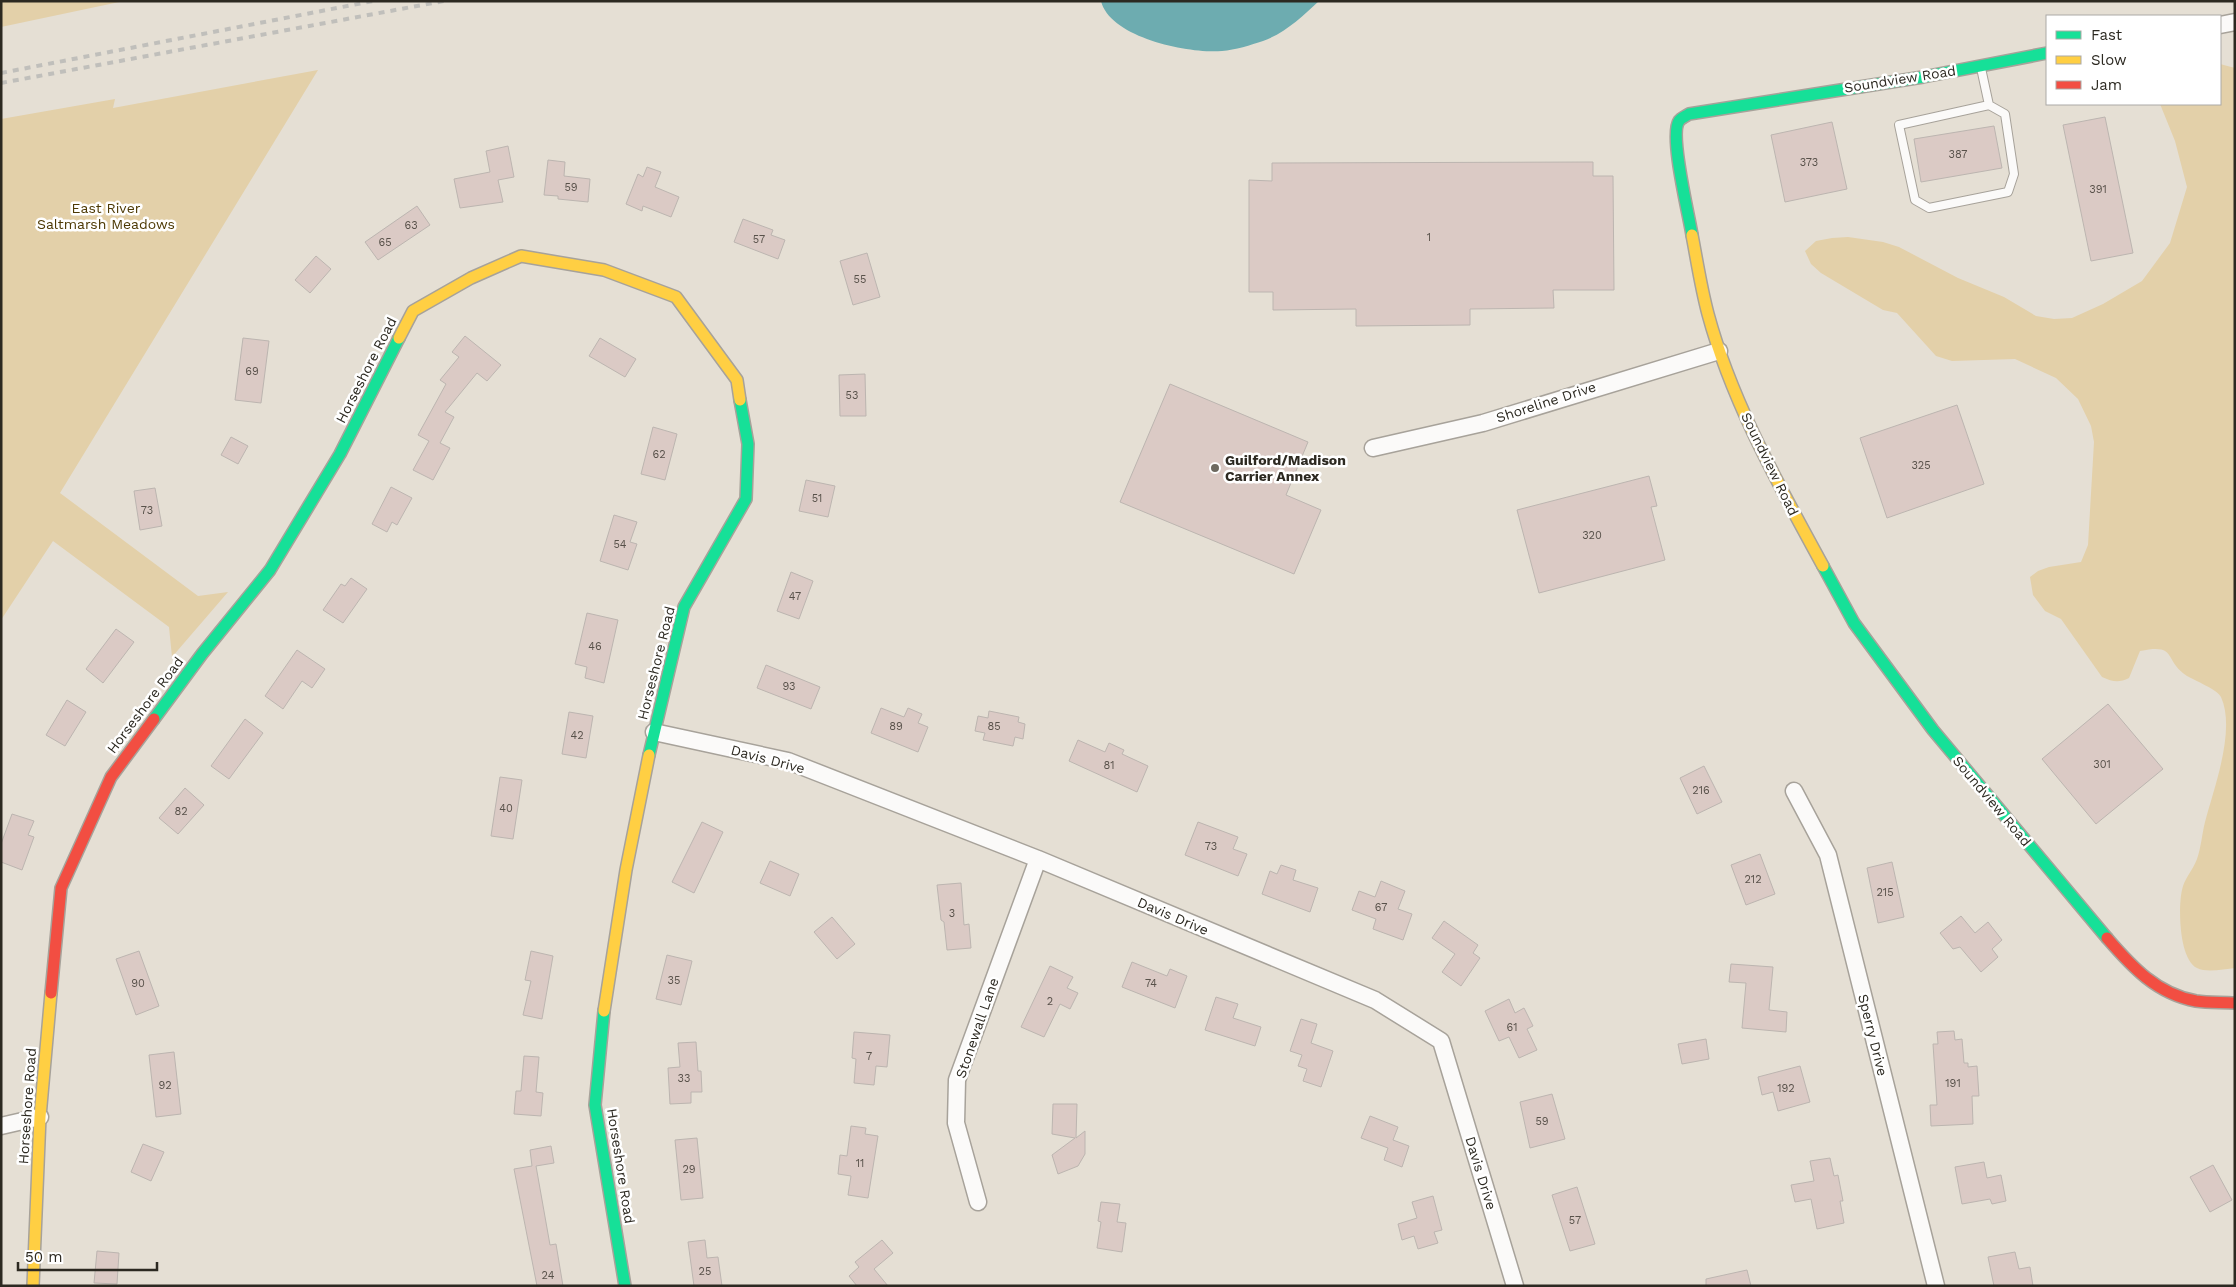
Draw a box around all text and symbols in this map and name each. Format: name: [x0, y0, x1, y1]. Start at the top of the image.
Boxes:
legend: [2046, 15, 2221, 105]
text: Fast: [2091, 26, 2123, 44]
text: Slow: [2091, 51, 2127, 69]
street label: Soundview Road: [1843, 62, 1957, 96]
text: Jam: [2091, 76, 2122, 94]
house number: 387: [1949, 148, 1967, 161]
house number: 373: [1800, 156, 1818, 169]
house number: 59: [564, 181, 578, 194]
house number: 391: [2089, 183, 2107, 196]
park label: East River Saltmarsh Meadows: [37, 200, 175, 232]
house number: 63: [404, 219, 418, 232]
house number: 1: [1427, 231, 1431, 244]
house number: 57: [753, 233, 765, 246]
house number: 65: [378, 236, 392, 249]
house number: 55: [854, 273, 866, 286]
street label: Horseshore Road: [332, 315, 400, 425]
house number: 69: [245, 365, 259, 378]
street label: Shoreline Drive: [1494, 378, 1598, 426]
house number: 53: [846, 389, 858, 402]
street label: Soundview Road: [1738, 410, 1802, 518]
house number: 62: [652, 448, 666, 461]
place label: Guilford/Madison Carrier Annex: [1225, 452, 1346, 484]
house number: 325: [1911, 459, 1931, 472]
marker: Guilford/Madison Carrier Annex: [1209, 462, 1221, 474]
house number: 51: [812, 492, 822, 505]
house number: 73: [141, 504, 153, 517]
house number: 320: [1582, 529, 1602, 542]
house number: 54: [613, 538, 627, 551]
house number: 47: [789, 590, 801, 603]
street label: Horseshore Road: [634, 605, 678, 721]
house number: 46: [588, 640, 602, 653]
street label: Horseshore Road: [104, 654, 186, 756]
house number: 93: [783, 680, 795, 693]
house number: 89: [889, 720, 903, 733]
house number: 85: [987, 720, 1001, 733]
house number: 42: [570, 729, 584, 742]
street label: Davis Drive: [729, 741, 807, 777]
street label: Soundview Road: [1950, 753, 2034, 849]
house number: 301: [2093, 758, 2111, 771]
house number: 81: [1103, 759, 1115, 772]
house number: 216: [1692, 784, 1710, 797]
house number: 40: [499, 802, 513, 815]
house number: 82: [174, 805, 188, 818]
house number: 73: [1205, 840, 1217, 853]
house number: 212: [1744, 873, 1762, 886]
house number: 215: [1876, 886, 1894, 899]
street label: Davis Drive: [1135, 894, 1211, 938]
house number: 67: [1375, 901, 1387, 914]
house number: 3: [949, 907, 955, 920]
house number: 35: [668, 974, 680, 987]
street label: Stonewall Lane: [952, 976, 1002, 1080]
house number: 90: [131, 977, 145, 990]
house number: 74: [1145, 977, 1157, 990]
street label: Sperry Drive: [1855, 992, 1891, 1078]
house number: 2: [1047, 995, 1053, 1008]
house number: 61: [1507, 1021, 1517, 1034]
street label: Horseshore Road: [15, 1047, 39, 1165]
house number: 7: [866, 1050, 872, 1063]
house number: 33: [678, 1072, 690, 1085]
house number: 191: [1945, 1077, 1961, 1090]
house number: 92: [158, 1079, 172, 1092]
house number: 192: [1777, 1082, 1795, 1095]
street label: Horseshore Road: [604, 1107, 638, 1225]
house number: 59: [1535, 1115, 1549, 1128]
street label: Davis Drive: [1462, 1134, 1500, 1212]
house number: 11: [856, 1157, 864, 1170]
house number: 29: [682, 1163, 696, 1176]
house number: 57: [1569, 1214, 1581, 1227]
scale bar: [18, 1240, 156, 1272]
text: 50 m: [25, 1248, 62, 1266]
house number: 25: [699, 1265, 711, 1278]
house number: 24: [542, 1269, 555, 1282]

